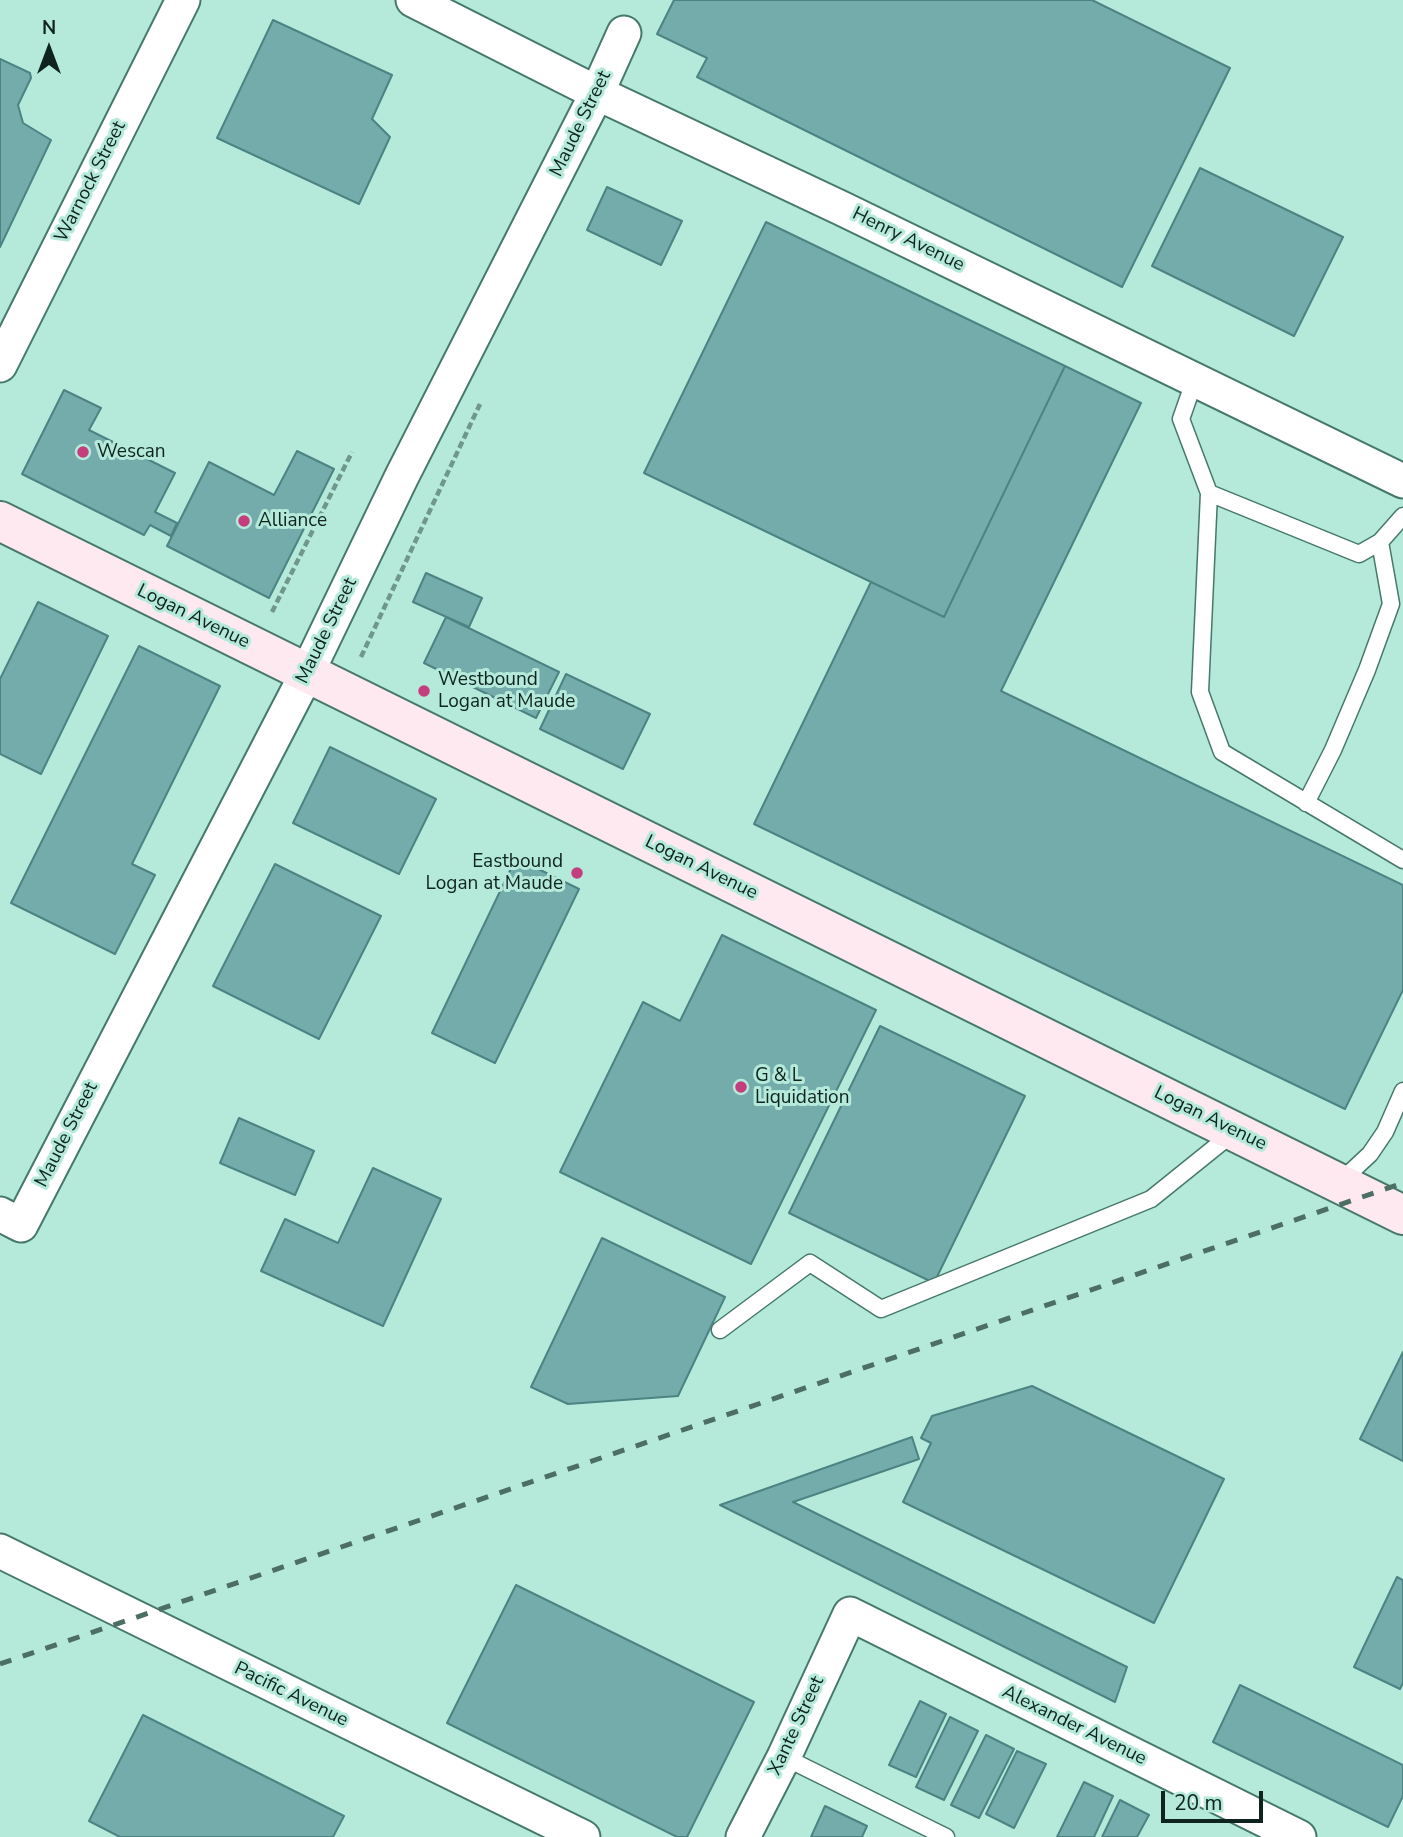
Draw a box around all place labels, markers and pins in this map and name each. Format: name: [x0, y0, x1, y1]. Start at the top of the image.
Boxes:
place label: Wescan: [97, 441, 166, 463]
marker: Wescan: [75, 444, 91, 460]
place label: Alliance: [258, 510, 327, 532]
marker: Alliance: [236, 513, 252, 529]
place label: Westbound Logan at Maude: [438, 669, 575, 713]
marker: Westbound Logan at Maude: [416, 683, 432, 699]
place label: Eastbound Logan at Maude: [426, 851, 563, 895]
marker: Eastbound Logan at Maude: [569, 865, 585, 881]
place label: G & L Liquidation: [755, 1065, 849, 1109]
marker: G & L Liquidation: [733, 1079, 749, 1095]

